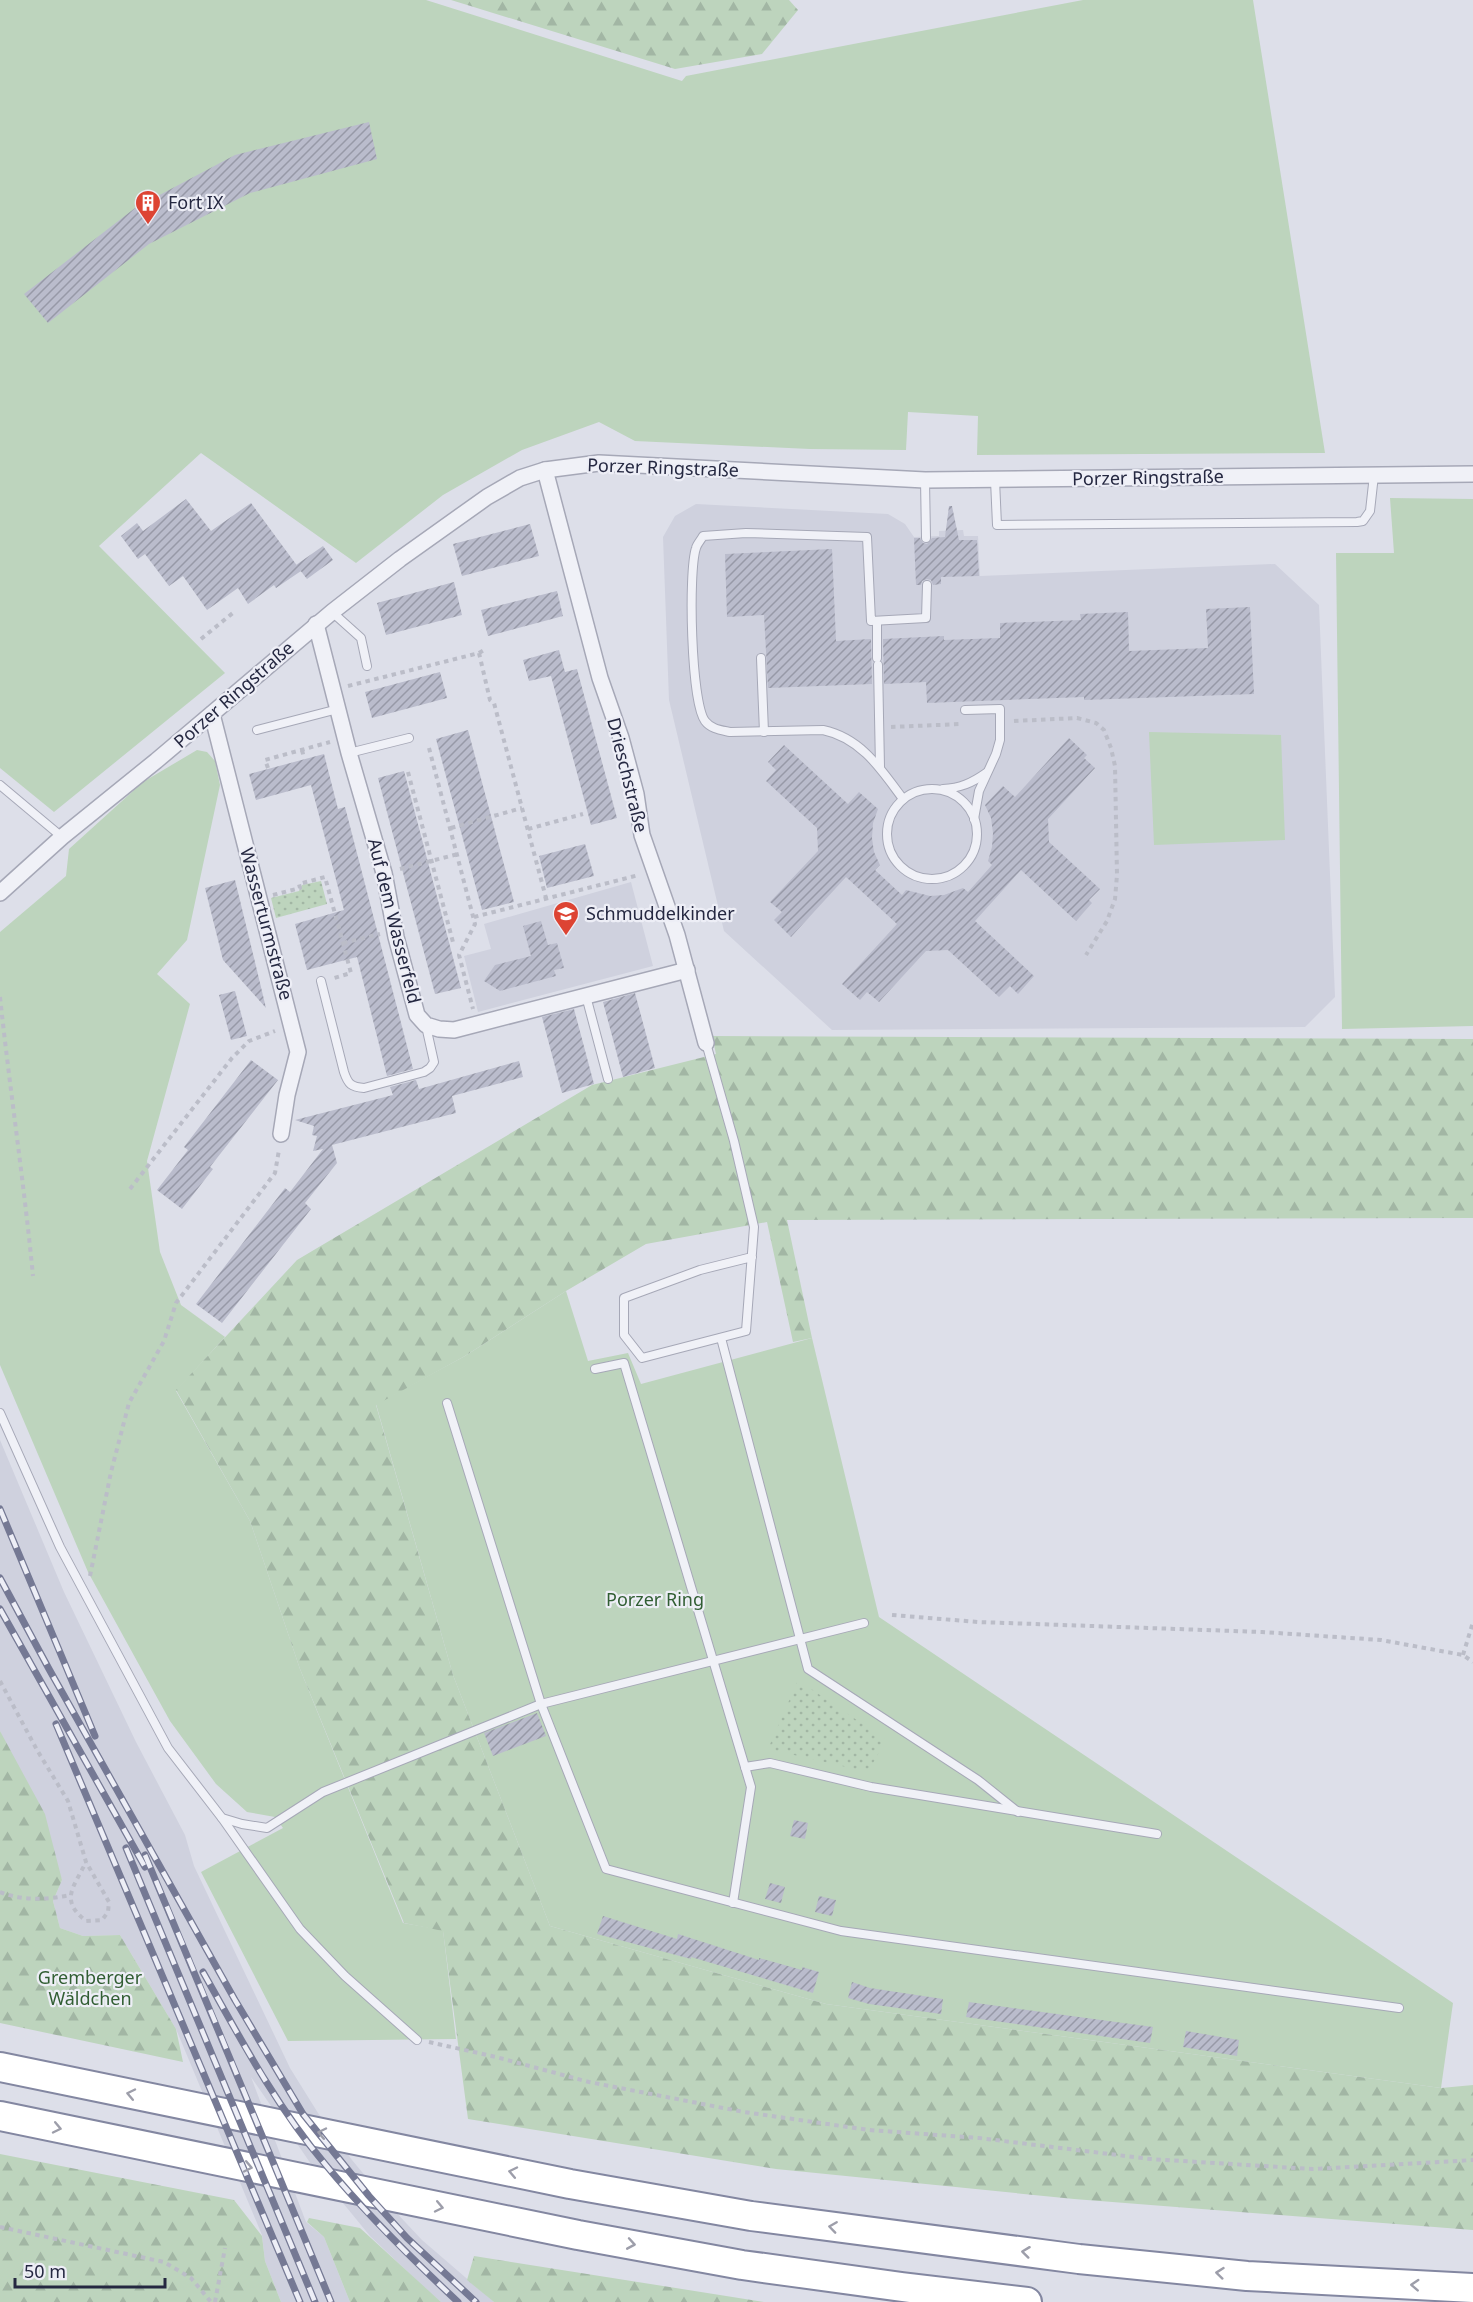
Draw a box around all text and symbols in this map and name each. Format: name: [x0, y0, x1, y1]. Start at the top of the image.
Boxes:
building icon: Fort IX: [133, 188, 163, 226]
place label: Fort IX: [168, 190, 224, 214]
street label: Porzer Ringstraße: [587, 452, 739, 482]
street label: Porzer Ringstraße: [1072, 464, 1224, 490]
street label: Porzer Ringstraße: [168, 635, 298, 753]
street label: Drieschstraße: [602, 715, 654, 835]
street label: Auf dem Wasserfeld: [363, 836, 427, 1006]
street label: Wasserturmstraße: [235, 845, 299, 1003]
school or university icon: Schmuddelkinder: [551, 899, 581, 937]
place label: Schmuddelkinder: [586, 901, 735, 925]
park label: Porzer Ring: [606, 1587, 704, 1611]
park label: Gremberger Wäldchen: [38, 1965, 143, 2010]
one-way arrow: [126, 2088, 136, 2101]
one-way arrow: [52, 2121, 62, 2134]
one-way arrow: [317, 2127, 327, 2140]
one-way arrow: [243, 2160, 253, 2173]
one-way arrow: [508, 2166, 518, 2179]
one-way arrow: [434, 2199, 444, 2212]
one-way arrow: [828, 2222, 837, 2234]
one-way arrow: [626, 2238, 635, 2250]
one-way arrow: [1021, 2247, 1031, 2259]
scale bar: [15, 2251, 165, 2289]
text: 50 m: [24, 2259, 66, 2283]
one-way arrow: [1215, 2267, 1224, 2280]
one-way arrow: [1410, 2278, 1419, 2291]

